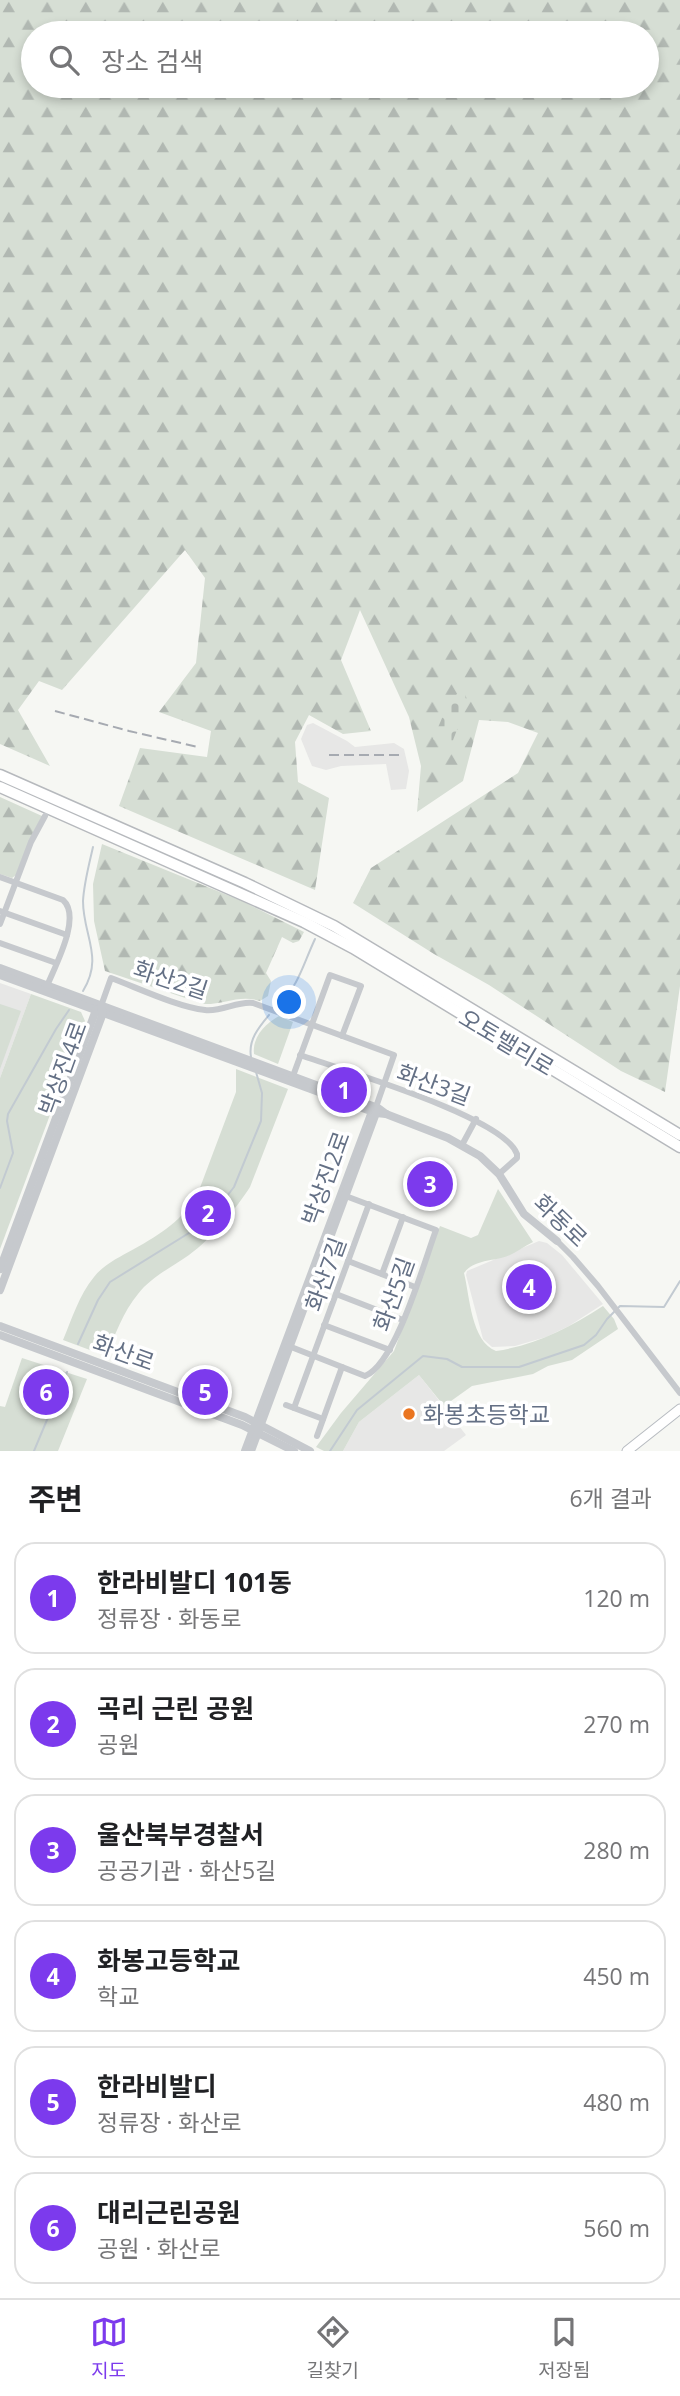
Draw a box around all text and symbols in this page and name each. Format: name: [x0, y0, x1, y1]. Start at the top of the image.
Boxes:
search box: [21, 21, 659, 98]
icon: search: [45, 41, 83, 79]
text: 장소 검색: [101, 43, 203, 79]
street label: 화산2길: [130, 952, 212, 1006]
your location: [272, 985, 306, 1019]
street label: 오토밸리로: [453, 1001, 561, 1083]
street label: 박상진4로: [30, 1017, 94, 1119]
street label: 화산3길: [393, 1056, 475, 1112]
pin: 1: [321, 1064, 367, 1116]
street label: 박상진2로: [293, 1127, 357, 1229]
pin: 3: [407, 1158, 453, 1210]
street label: 화동로: [527, 1186, 595, 1254]
pin: 2: [185, 1187, 231, 1239]
street label: 화산7길: [297, 1233, 353, 1315]
street label: 화산5길: [365, 1253, 421, 1335]
pin: 4: [506, 1261, 552, 1313]
street label: 화산로: [89, 1326, 159, 1378]
pin: 6: [23, 1366, 69, 1418]
pin: 5: [182, 1366, 228, 1418]
place label: 화봉초등학교: [423, 1398, 550, 1430]
marker: 화봉초등학교: [401, 1406, 417, 1422]
text: 주변: [28, 1478, 83, 1519]
text: 6개 결과: [569, 1482, 652, 1514]
text: 한라비발디 101동: [97, 1564, 292, 1600]
text: 1: [46, 1582, 60, 1614]
text: 120 m: [583, 1582, 650, 1614]
text: 정류장 · 화동로: [97, 1602, 242, 1634]
text: 곡리 근린 공원: [97, 1690, 254, 1726]
text: 2: [46, 1708, 60, 1740]
text: 270 m: [583, 1708, 650, 1740]
text: 공원: [97, 1728, 139, 1760]
text: 울산북부경찰서: [97, 1816, 264, 1852]
text: 3: [46, 1834, 60, 1866]
text: 280 m: [583, 1834, 650, 1866]
text: 공공기관 · 화산5길: [97, 1854, 276, 1886]
text: 화봉고등학교: [97, 1942, 241, 1978]
text: 4: [46, 1960, 60, 1992]
text: 450 m: [583, 1960, 650, 1992]
text: 학교: [97, 1980, 139, 2012]
text: 한라비발디: [97, 2068, 217, 2104]
text: 5: [46, 2086, 60, 2118]
text: 480 m: [583, 2086, 650, 2118]
text: 정류장 · 화산로: [97, 2106, 242, 2138]
text: 대리근린공원: [97, 2194, 241, 2230]
text: 6: [46, 2212, 60, 2244]
text: 560 m: [583, 2212, 650, 2244]
text: 공원 · 화산로: [97, 2232, 221, 2264]
tab: 지도: [90, 2313, 128, 2383]
tab: 길찾기: [307, 2313, 359, 2383]
tab: 저장됨: [538, 2313, 590, 2383]

